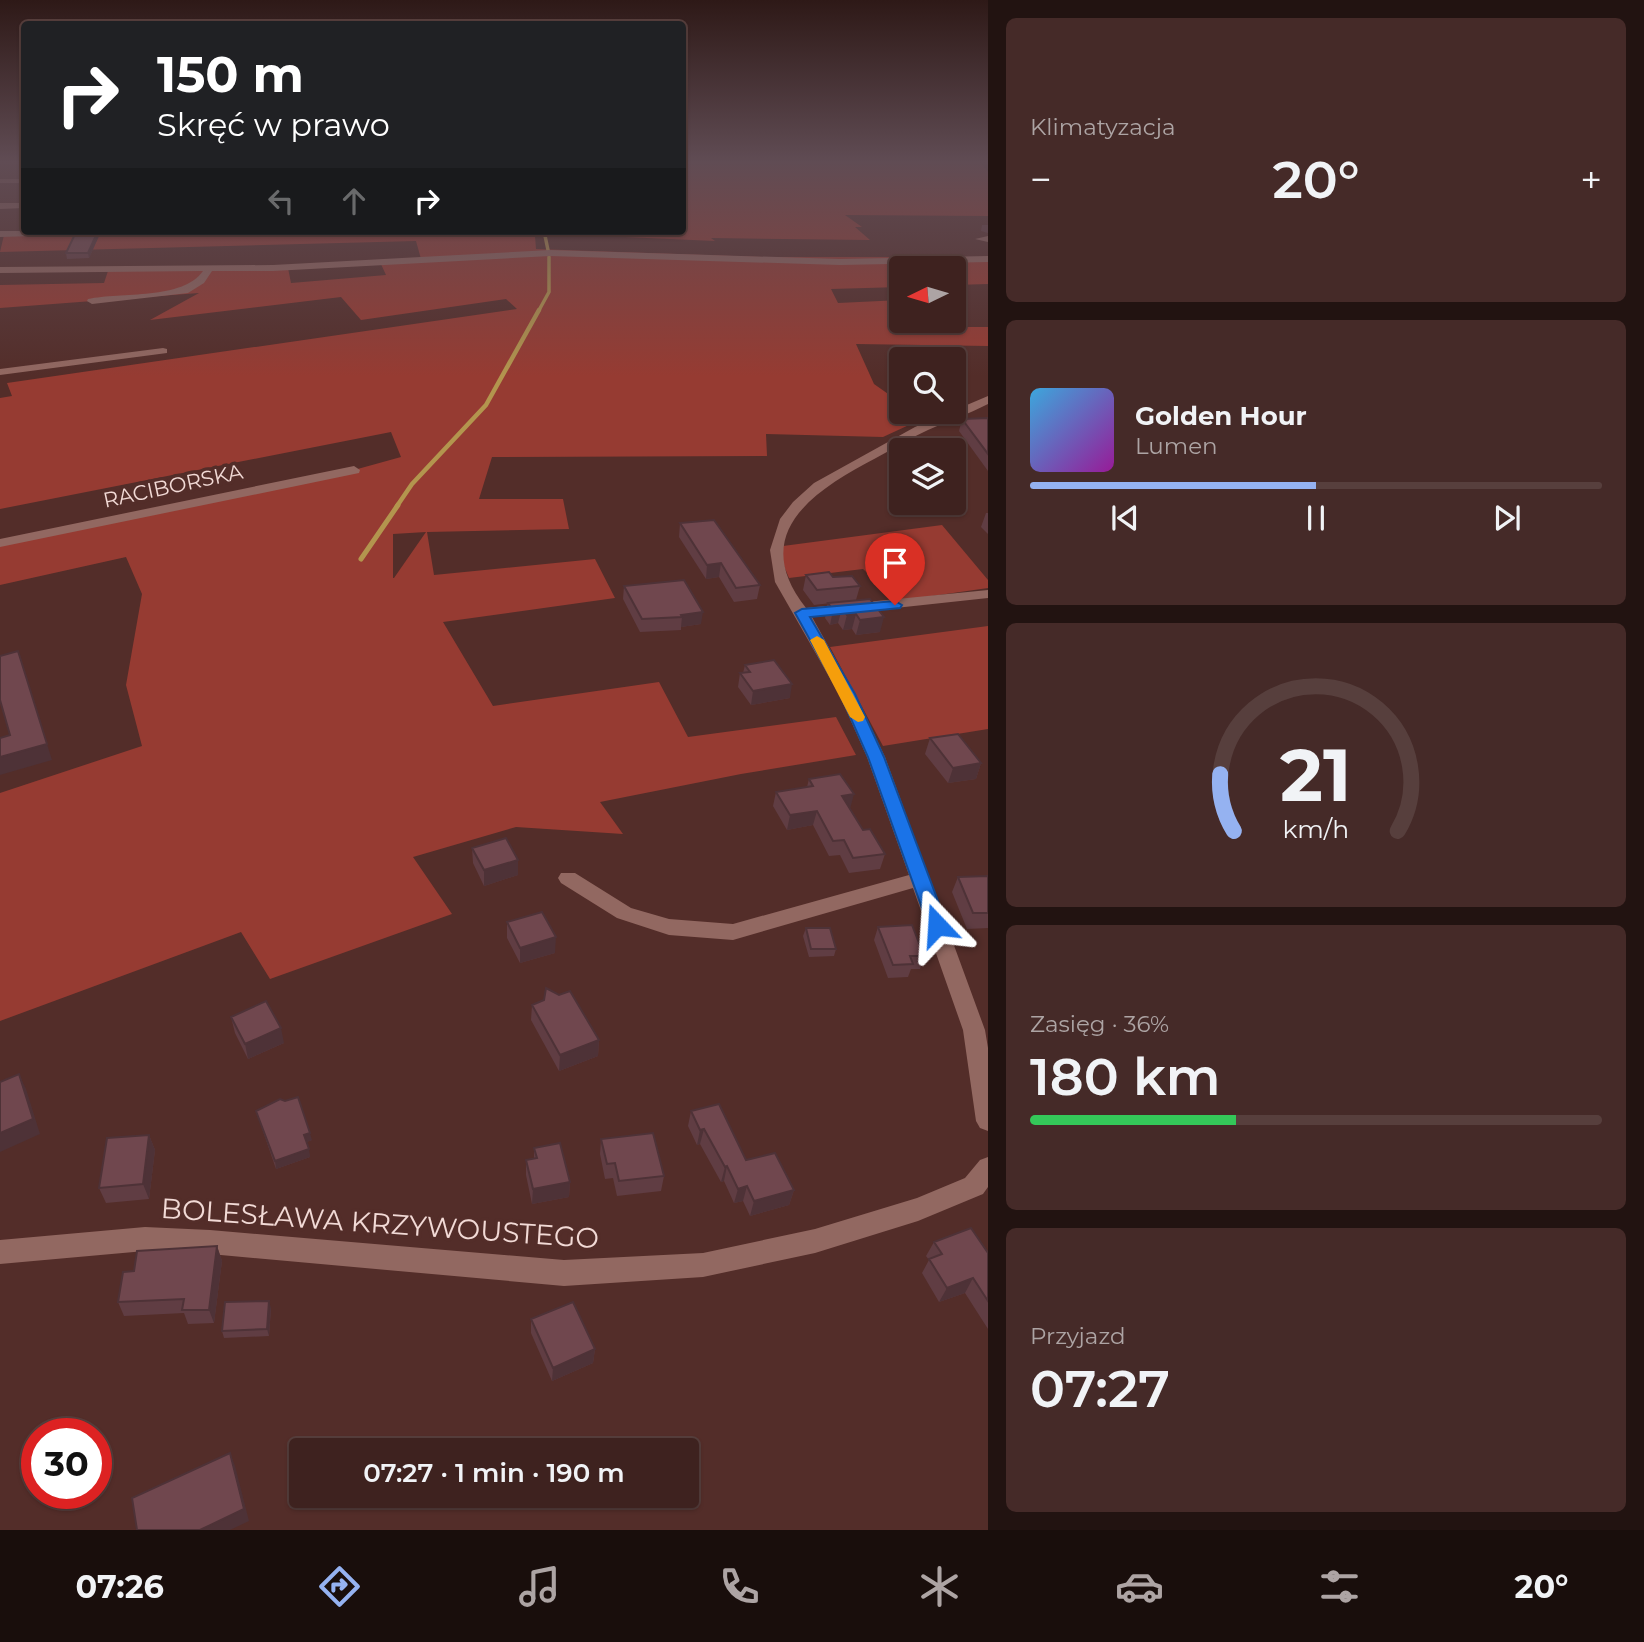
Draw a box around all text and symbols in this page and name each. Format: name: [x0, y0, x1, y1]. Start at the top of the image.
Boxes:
text: 150 m: [157, 45, 304, 104]
icon: right: [42, 49, 133, 140]
text: Skręć w prawo: [157, 105, 390, 144]
text: Klimatyzacja: [1030, 113, 1176, 141]
text: 20°: [1272, 148, 1360, 211]
text: −: [1030, 156, 1052, 203]
text: +: [1580, 156, 1602, 203]
icon: left: [262, 182, 300, 220]
icon: ahead: [335, 182, 373, 220]
icon: right: [408, 182, 446, 220]
north arrow: [889, 256, 966, 332]
map controls: [889, 256, 966, 515]
button: search: [889, 347, 966, 424]
text: Golden Hour: [1135, 400, 1307, 432]
text: Lumen: [1135, 432, 1218, 460]
button: layers: [889, 438, 966, 515]
street label: RACIBORSKA: [101, 458, 246, 513]
icon: previous: [1106, 499, 1144, 537]
icon: pause: [1297, 499, 1335, 537]
icon: next: [1488, 499, 1526, 537]
pin: [865, 533, 925, 605]
icon: arrive: [876, 544, 914, 582]
text: 21: [1280, 731, 1352, 819]
text: km/h: [1283, 814, 1349, 844]
position arrow: [900, 888, 974, 962]
text: Zasięg · 36%: [1030, 1010, 1169, 1038]
text: 180 km: [1030, 1045, 1221, 1108]
street label: BOLESŁAWA KRZYWOUSTEGO: [160, 1191, 600, 1255]
text: Przyjazd: [1030, 1322, 1126, 1350]
text: 07:27: [1030, 1357, 1170, 1420]
speed limit sign: 30: [21, 1418, 112, 1509]
text: 07:27 · 1 min · 190 m: [363, 1457, 625, 1489]
icon: directions: [315, 1562, 364, 1611]
icon: music: [515, 1562, 564, 1611]
icon: phone: [715, 1562, 764, 1611]
icon: climate: [915, 1562, 964, 1611]
icon: car: [1115, 1562, 1164, 1611]
icon: filters: [1315, 1562, 1364, 1611]
text: 07:26: [75, 1567, 164, 1606]
text: 20°: [1515, 1567, 1568, 1606]

